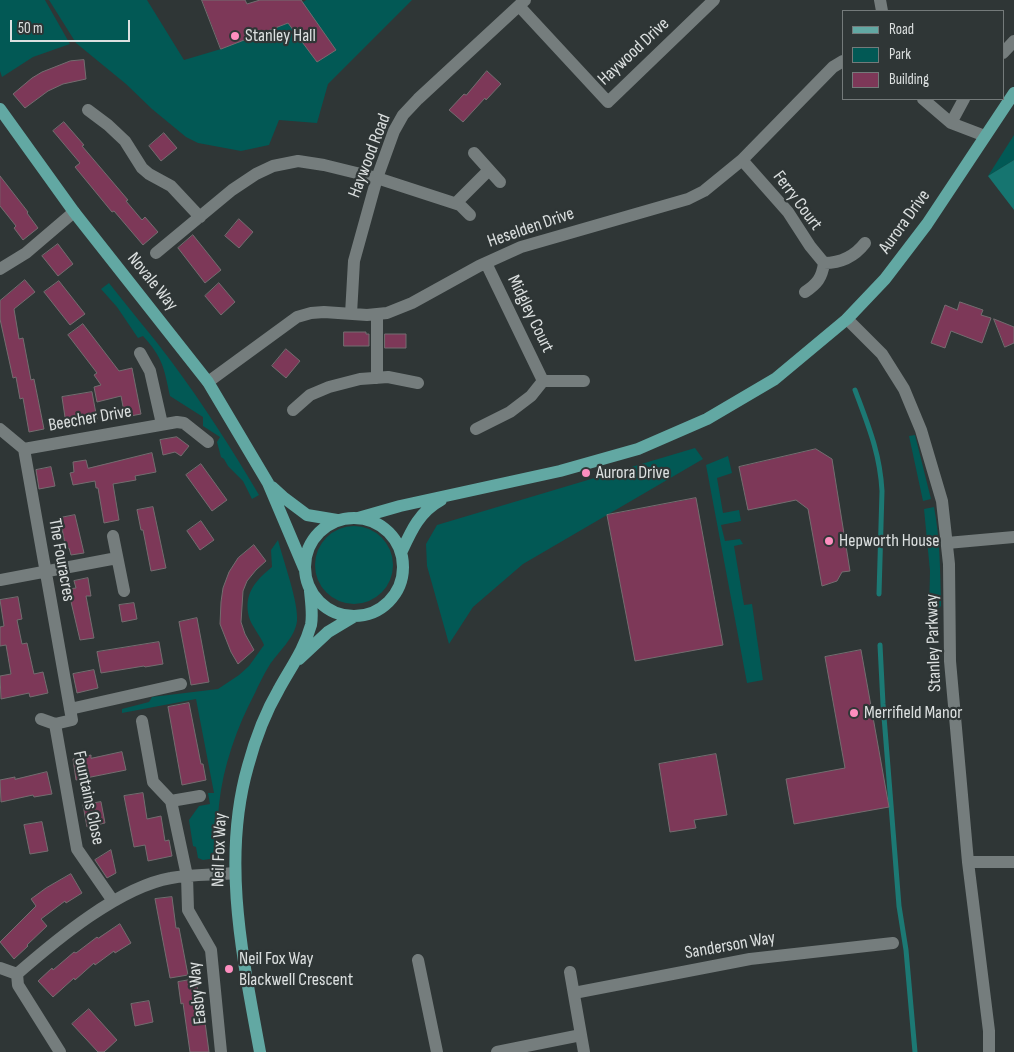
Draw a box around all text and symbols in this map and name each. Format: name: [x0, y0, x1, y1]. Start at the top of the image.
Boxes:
scale bar: [12, 10, 132, 42]
legend: [842, 10, 1004, 100]
street label: Haywood Drive: [594, 14, 674, 90]
text: 50 m: [18, 19, 43, 38]
text: Road: [889, 20, 914, 39]
place label: Stanley Hall: [245, 25, 316, 47]
marker: Stanley Hall: [229, 30, 241, 42]
text: Park: [889, 45, 911, 64]
text: Building: [889, 70, 929, 89]
street label: Haywood Road: [344, 111, 396, 201]
street label: Ferry Court: [768, 167, 826, 235]
street label: Aurora Drive: [875, 186, 935, 258]
street label: Heselden Drive: [485, 203, 577, 253]
street label: Novale Way: [122, 249, 182, 315]
street label: Midgley Court: [502, 272, 558, 356]
street label: Beecher Drive: [47, 401, 133, 437]
place label: Aurora Drive: [596, 462, 670, 484]
marker: Aurora Drive: [580, 467, 592, 479]
street label: The Fouracres: [43, 517, 79, 603]
place label: Hepworth House: [839, 530, 940, 552]
marker: Hepworth House: [823, 535, 835, 547]
street label: Stanley Parkway: [921, 594, 947, 692]
place label: Merrifield Manor: [864, 702, 962, 724]
marker: Merrifield Manor: [848, 707, 860, 719]
street label: Fountains Close: [68, 749, 108, 847]
street label: Neil Fox Way: [208, 812, 232, 888]
street label: Sanderson Way: [683, 927, 777, 965]
place label: Neil Fox Way Blackwell Crescent: [239, 948, 353, 991]
street label: Easby Way: [184, 961, 212, 1025]
marker: Neil Fox Way Blackwell Crescent: [223, 963, 235, 975]

